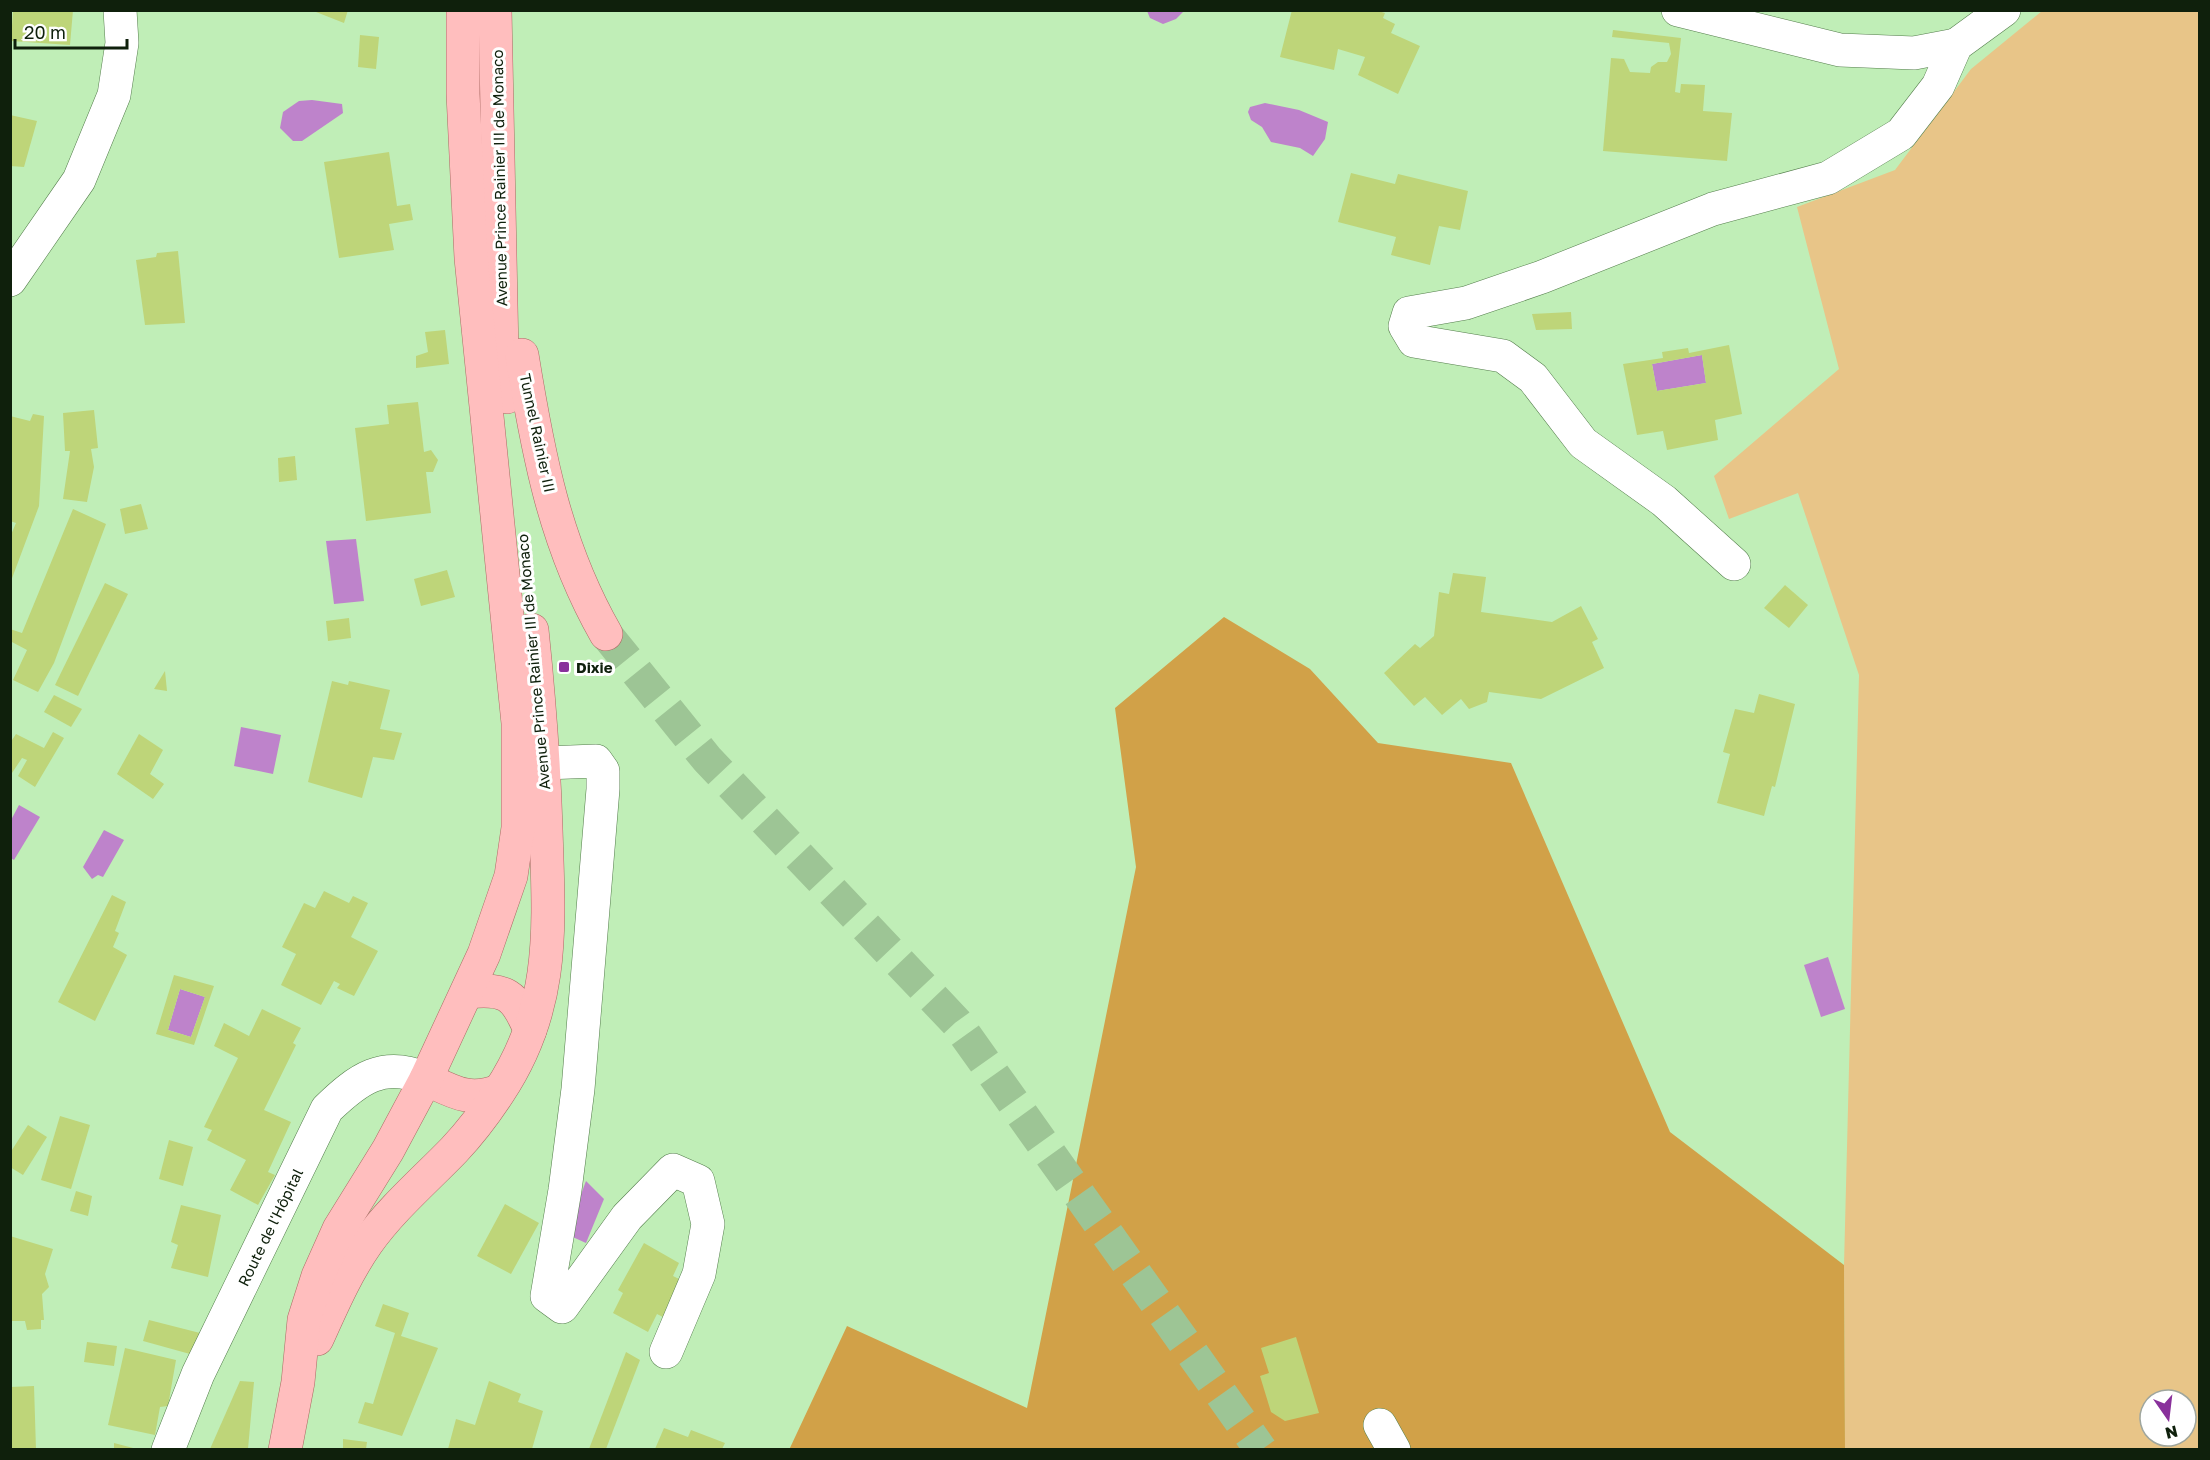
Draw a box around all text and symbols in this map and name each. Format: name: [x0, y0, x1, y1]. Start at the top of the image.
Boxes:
scale bar: [15, 12, 128, 50]
text: 20 m: [24, 21, 66, 43]
street label: Avenue Prince Rainier III de Monaco: [488, 50, 510, 306]
street label: Tunnel Rainier III: [517, 372, 559, 494]
street label: Avenue Prince Rainier III de Monaco: [513, 533, 553, 791]
place label: Dixie: [576, 658, 613, 676]
marker: Dixie: [557, 660, 571, 674]
street label: Route de l'Hôpital: [234, 1165, 306, 1289]
north arrow: [2138, 1388, 2198, 1448]
text: N: [2163, 1421, 2180, 1444]

